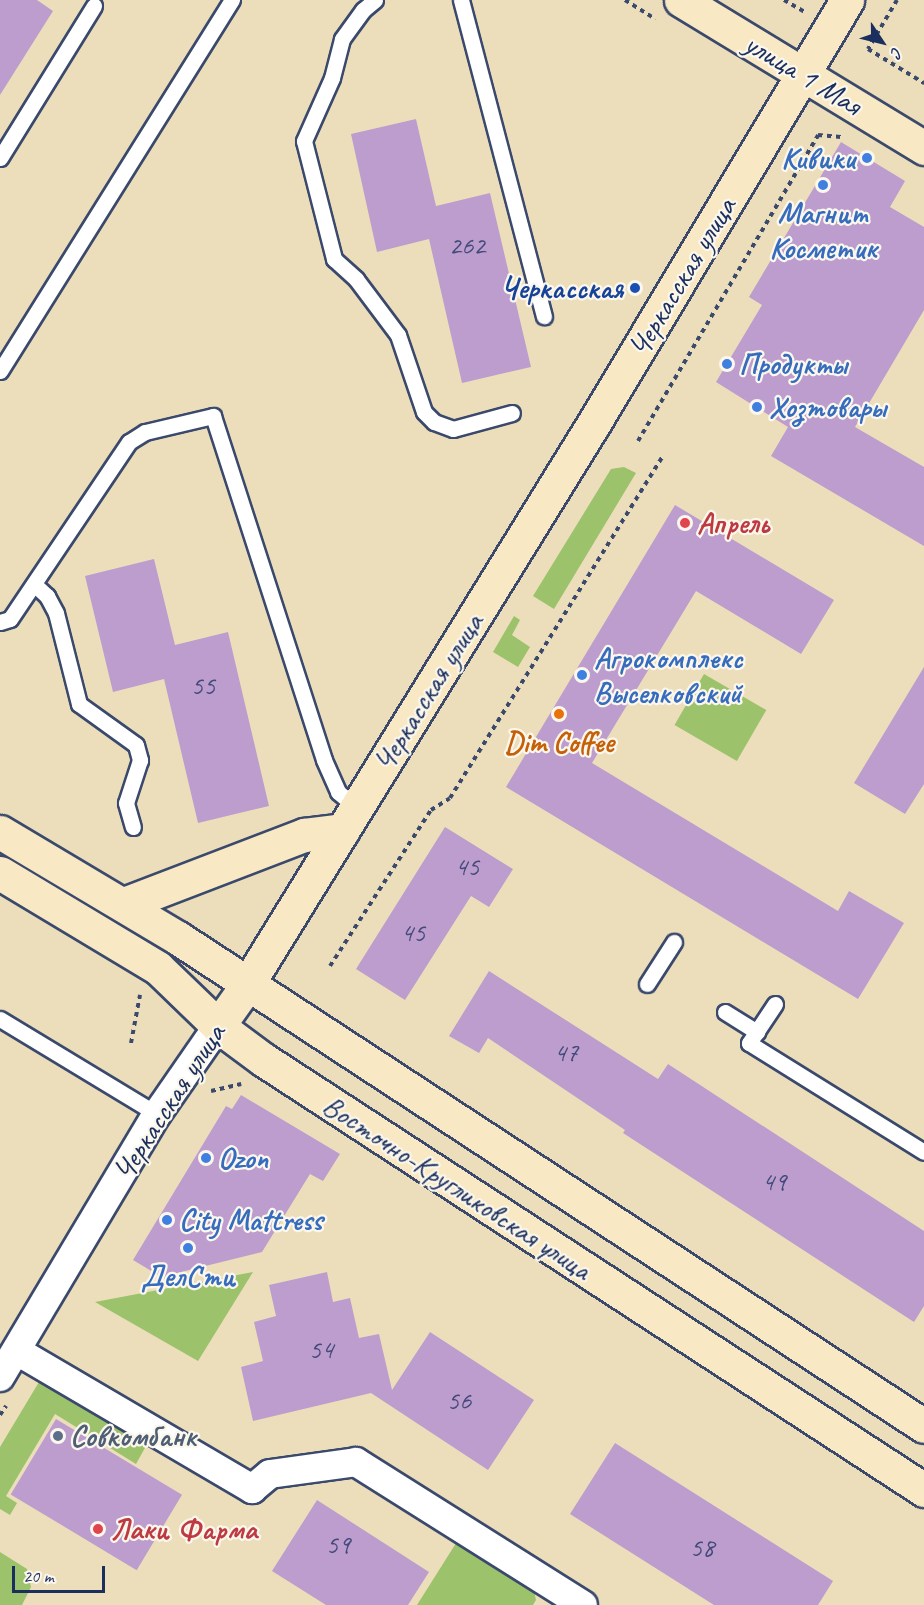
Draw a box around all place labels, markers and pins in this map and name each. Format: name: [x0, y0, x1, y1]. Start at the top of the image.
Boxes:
place label: Кивики: [781, 140, 855, 176]
marker: Кивики: [860, 151, 874, 165]
marker: Магнит Косметик: [816, 178, 830, 192]
place label: Магнит Косметик: [769, 195, 877, 266]
place label: Черкасская: [500, 270, 623, 306]
marker: Черкасская: [628, 281, 642, 295]
place label: Продукты: [739, 346, 847, 382]
marker: Продукты: [720, 357, 734, 371]
place label: Хозтовары: [769, 389, 886, 425]
marker: Хозтовары: [750, 400, 764, 414]
place label: Апрель: [697, 505, 769, 541]
marker: Апрель: [678, 516, 692, 530]
place label: Агрокомплекс Выселковский: [594, 640, 742, 710]
marker: Агрокомплекс Выселковский: [575, 668, 589, 682]
marker: Dim Coffee: [552, 707, 566, 721]
place label: Dim Coffee: [505, 724, 613, 760]
place label: Ozon: [218, 1140, 268, 1176]
marker: Ozon: [199, 1151, 213, 1165]
place label: City Mattress: [179, 1202, 324, 1238]
marker: City Mattress: [160, 1213, 174, 1227]
marker: ДелСти: [181, 1241, 195, 1255]
place label: ДелСти: [141, 1258, 235, 1294]
place label: Совкомбанк: [70, 1418, 197, 1454]
marker: Совкомбанк: [51, 1429, 65, 1443]
place label: Лаки Фарма: [110, 1511, 252, 1547]
marker: Лаки Фарма: [91, 1522, 105, 1536]

